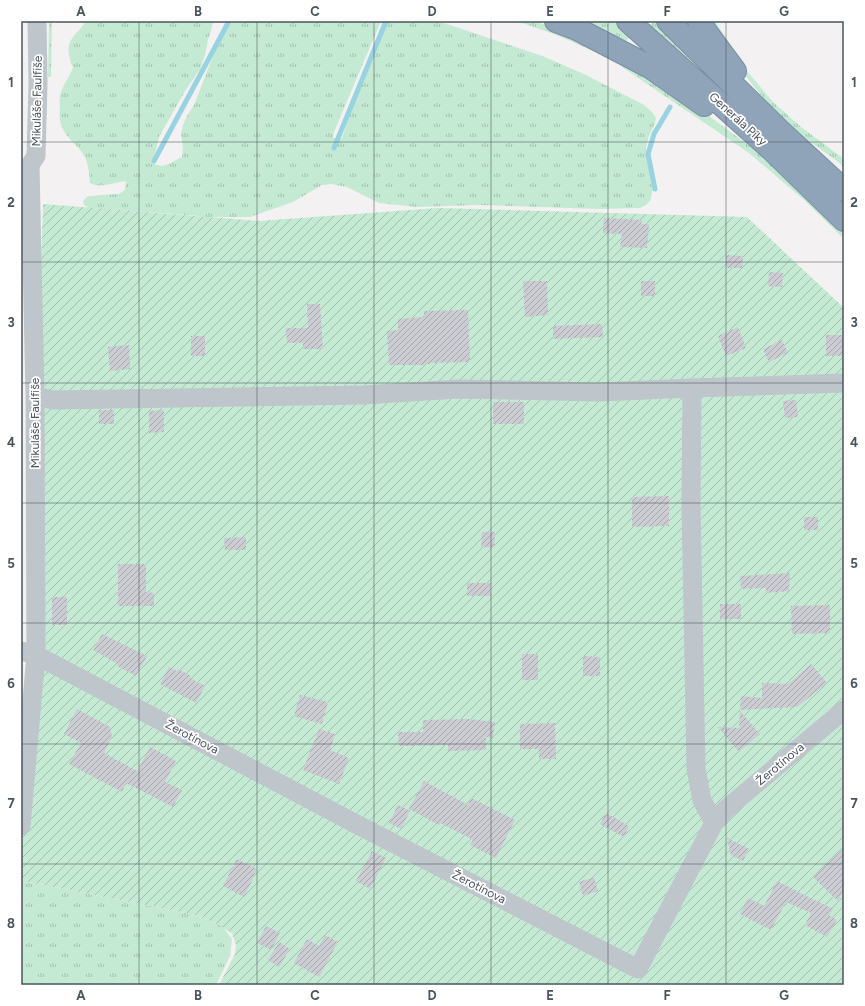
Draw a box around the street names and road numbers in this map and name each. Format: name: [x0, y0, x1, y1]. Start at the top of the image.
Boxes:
street label: Mikuláše Faulfiše: [29, 55, 45, 146]
street label: Generála Píky: [706, 89, 770, 149]
street label: Mikuláše Faulfiše: [28, 377, 42, 468]
street label: Žerotínova: [163, 717, 221, 757]
street label: Žerotínova: [753, 740, 807, 788]
street label: Žerotínova: [450, 868, 508, 906]

